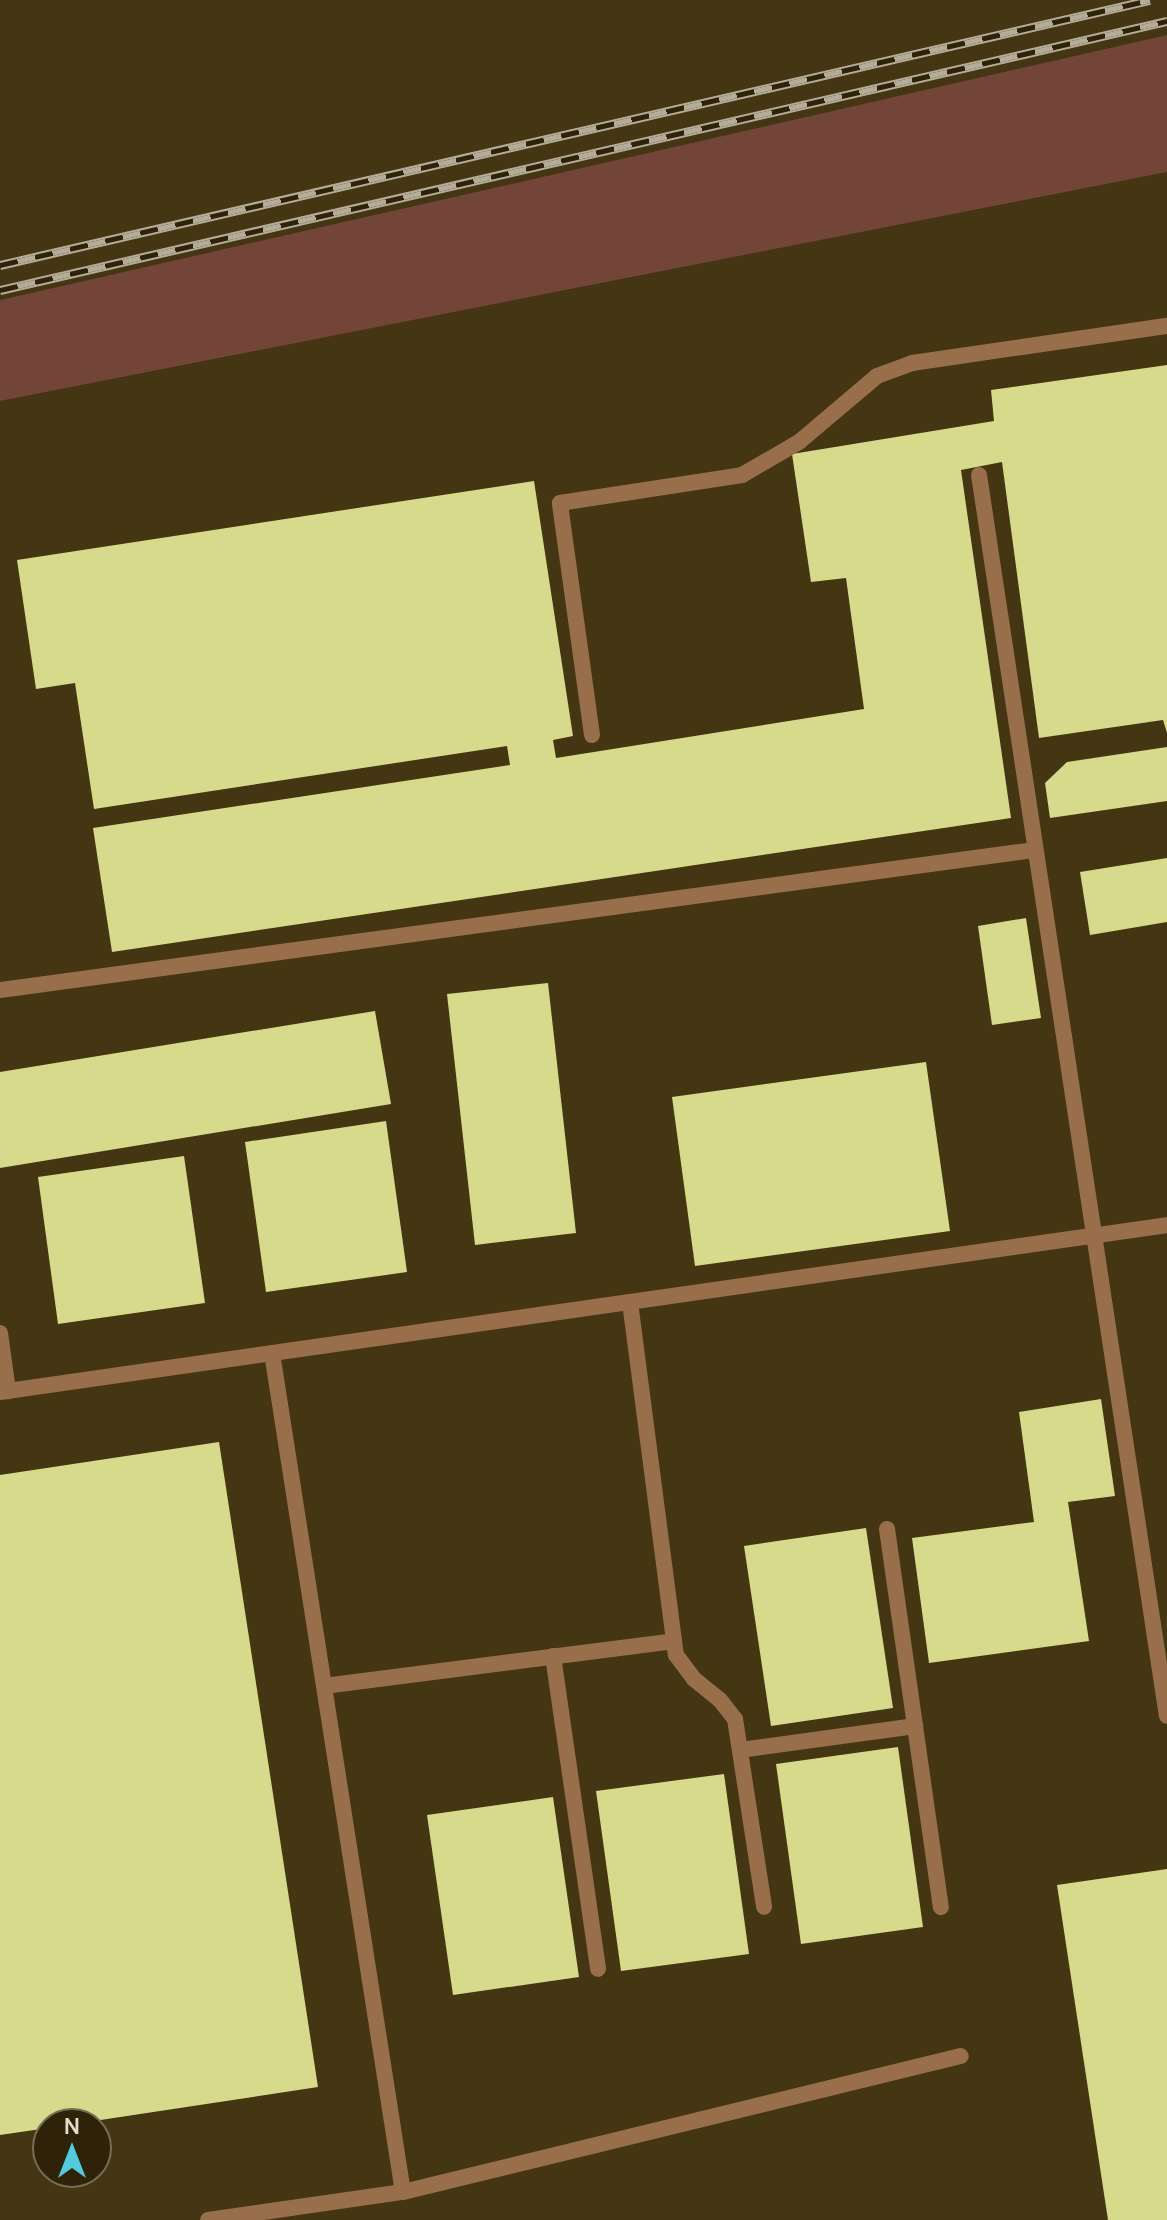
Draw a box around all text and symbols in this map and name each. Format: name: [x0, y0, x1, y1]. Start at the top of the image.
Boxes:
north arrow: [32, 2108, 112, 2188]
text: N: [64, 2111, 80, 2141]

